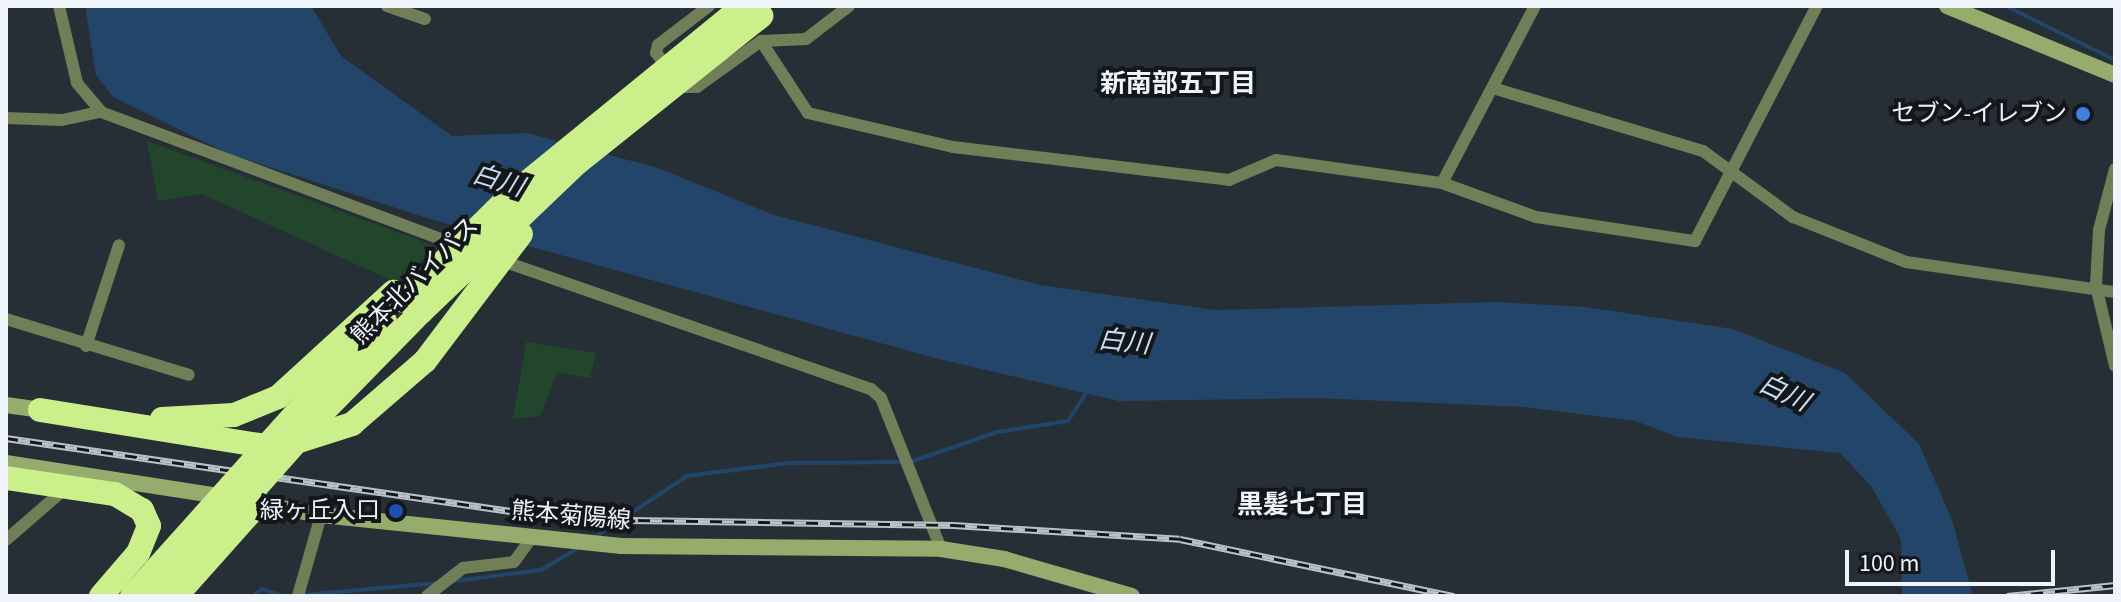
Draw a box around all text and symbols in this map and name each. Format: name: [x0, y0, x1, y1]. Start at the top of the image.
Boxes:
district label: 新南部五丁目: [1100, 68, 1256, 100]
place label: セブン-イレブン: [1892, 100, 2067, 128]
marker: セブン-イレブン: [2074, 105, 2092, 123]
water label: 白川: [469, 158, 527, 204]
street label: 熊本北バイパス: [345, 211, 485, 351]
water label: 白川: [1097, 324, 1151, 360]
water label: 白川: [1754, 368, 1814, 418]
district label: 黒髪七丁目: [1237, 489, 1367, 521]
street label: 熊本菊陽線: [510, 496, 632, 536]
place label: 緑ヶ丘入口: [260, 497, 380, 525]
marker: 緑ヶ丘入口: [387, 502, 405, 520]
scale bar: [1849, 534, 2059, 584]
text: 100 m: [1859, 546, 1919, 581]

